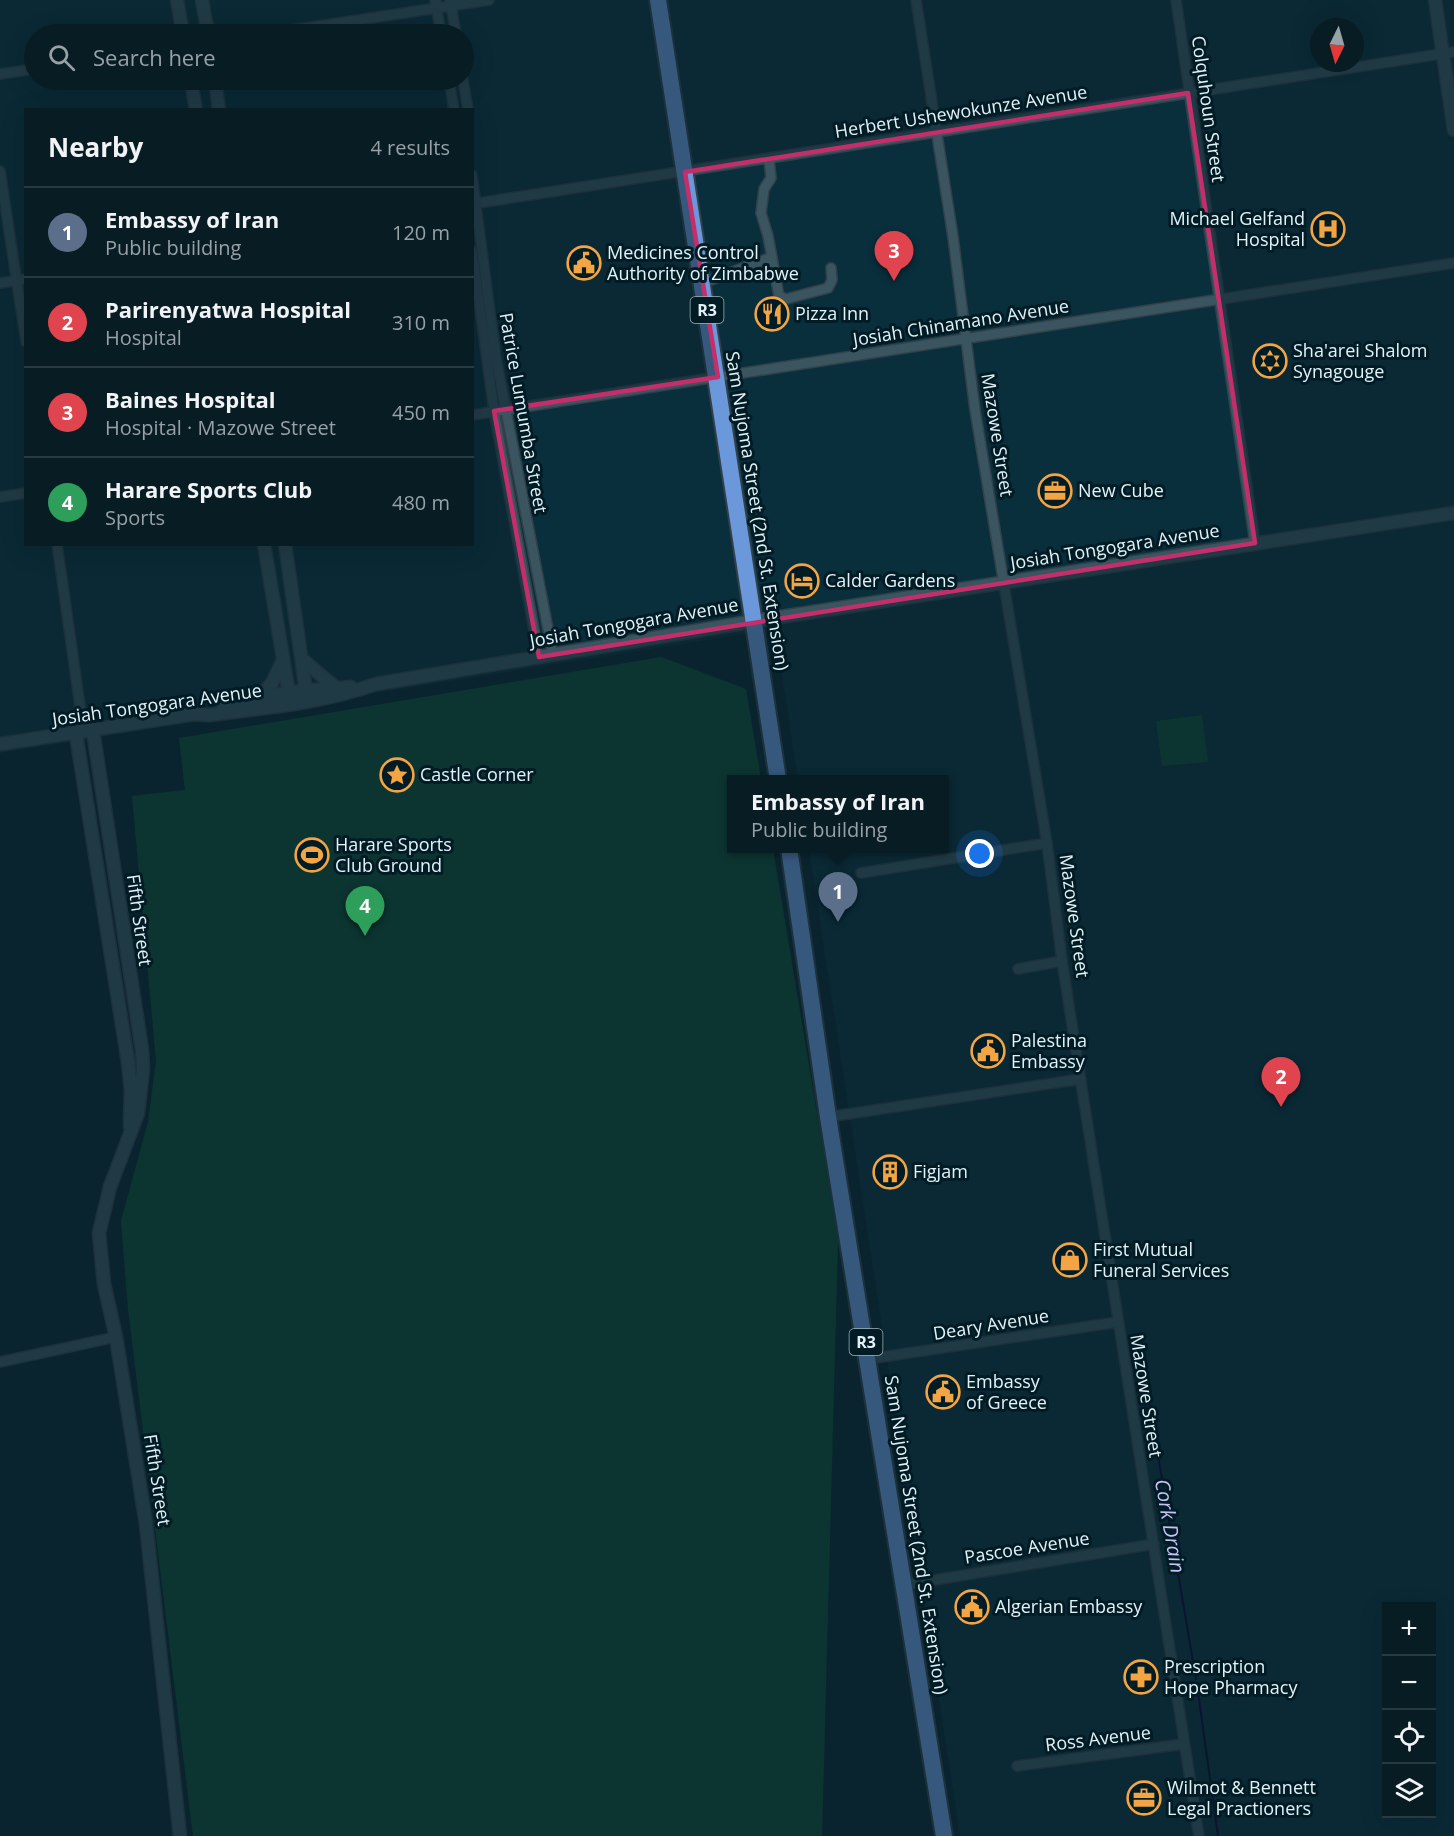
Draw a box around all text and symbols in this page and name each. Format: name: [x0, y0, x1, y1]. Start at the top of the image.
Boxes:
north arrow: [1310, 18, 1364, 72]
search box: [24, 24, 474, 90]
street label: Colquhoun Street: [1187, 34, 1231, 184]
icon: search: [45, 41, 78, 74]
text: Search here: [93, 42, 216, 72]
street label: Herbert Ushewokunze Avenue: [833, 79, 1089, 143]
text: Nearby: [48, 129, 143, 165]
text: 4 results: [370, 134, 450, 161]
text: Embassy of Iran: [105, 204, 279, 234]
place label: Michael Gelfand Hospital: [1169, 206, 1305, 251]
hospital icon: Michael Gelfand Hospital: [1310, 211, 1346, 247]
text: 1: [62, 219, 73, 246]
text: 120 m: [392, 219, 450, 246]
pin: 3: [874, 232, 914, 281]
text: Public building: [105, 234, 241, 261]
place label: Medicines Control Authority of Zimbabwe: [607, 240, 799, 285]
public building icon: Medicines Control Authority of Zimbabwe: [566, 245, 602, 281]
street label: Josiah Chinamano Avenue: [849, 293, 1071, 351]
text: Parirenyatwa Hospital: [105, 294, 351, 324]
restaurant icon: Pizza Inn: [754, 296, 790, 332]
road number: R3: [690, 297, 724, 323]
place label: Pizza Inn: [795, 301, 869, 325]
text: 2: [62, 309, 73, 336]
text: 310 m: [392, 309, 450, 336]
street label: Patrice Lumumba Street: [495, 311, 553, 515]
text: Hospital: [105, 324, 182, 351]
place label: Sha'arei Shalom Synagouge: [1293, 338, 1428, 383]
synagogue icon: Sha'arei Shalom Synagouge: [1252, 343, 1288, 379]
street label: Sam Nujoma Street (2nd St. Extension): [721, 350, 795, 672]
street label: Mazowe Street: [976, 371, 1020, 498]
text: Baines Hospital: [105, 384, 275, 414]
text: 3: [62, 399, 73, 426]
text: 450 m: [392, 399, 450, 426]
text: Hospital · Mazowe Street: [105, 414, 336, 441]
office icon: New Cube: [1037, 473, 1073, 509]
text: Harare Sports Club: [105, 474, 312, 504]
place label: New Cube: [1078, 478, 1164, 502]
text: 4: [62, 489, 73, 516]
text: 480 m: [392, 489, 450, 516]
text: Sports: [105, 504, 165, 531]
street label: Josiah Tongogara Avenue: [1007, 518, 1221, 575]
hotel icon: Calder Gardens: [784, 563, 820, 599]
place label: Calder Gardens: [825, 568, 955, 592]
street label: Josiah Tongogara Avenue: [526, 592, 740, 653]
street label: Josiah Tongogara Avenue: [49, 677, 263, 731]
place icon: Castle Corner: [379, 757, 415, 793]
place label: Castle Corner: [420, 762, 534, 786]
popup: [727, 775, 949, 853]
text: Embassy of Iran: [751, 786, 925, 816]
text: Public building: [751, 816, 887, 843]
place label: Harare Sports Club Ground: [335, 832, 452, 877]
sports icon: Harare Sports Club Ground: [294, 837, 330, 873]
your location: [965, 839, 994, 868]
street label: Mazowe Street: [1054, 853, 1096, 979]
street label: Fifth Street: [122, 872, 158, 967]
pin: 1: [818, 872, 858, 922]
pin: 4: [346, 886, 385, 936]
place label: Palestina Embassy: [1011, 1028, 1087, 1073]
public building icon: Palestina Embassy: [970, 1033, 1006, 1069]
pin: 2: [1262, 1058, 1300, 1107]
building icon: Figjam: [872, 1154, 908, 1190]
place label: Figjam: [913, 1159, 968, 1183]
place label: First Mutual Funeral Services: [1093, 1237, 1229, 1282]
shop icon: First Mutual Funeral Services: [1052, 1242, 1088, 1278]
street label: Deary Avenue: [931, 1303, 1050, 1345]
road number: R3: [850, 1329, 882, 1355]
street label: Mazowe Street: [1125, 1332, 1169, 1459]
place label: Embassy of Greece: [966, 1369, 1047, 1414]
street label: Sam Nujoma Street (2nd St. Extension): [880, 1374, 954, 1696]
public building icon: Embassy of Greece: [925, 1374, 961, 1410]
street label: Fifth Street: [139, 1432, 177, 1527]
water label: Cork Drain: [1149, 1477, 1192, 1575]
street label: Pascoe Avenue: [963, 1525, 1091, 1569]
public building icon: Algerian Embassy: [954, 1589, 990, 1625]
place label: Algerian Embassy: [995, 1594, 1143, 1618]
map controls: [1382, 1602, 1436, 1818]
button: +: [1382, 1602, 1436, 1656]
place label: Prescription Hope Pharmacy: [1164, 1654, 1298, 1699]
button: −: [1382, 1656, 1436, 1710]
pharmacy icon: Prescription Hope Pharmacy: [1123, 1659, 1159, 1695]
button: locate: [1382, 1710, 1436, 1764]
street label: Ross Avenue: [1044, 1720, 1152, 1756]
button: layers: [1382, 1764, 1436, 1818]
place label: Wilmot & Bennett Legal Practioners: [1167, 1775, 1316, 1820]
office icon: Wilmot & Bennett Legal Practioners: [1126, 1780, 1162, 1816]

